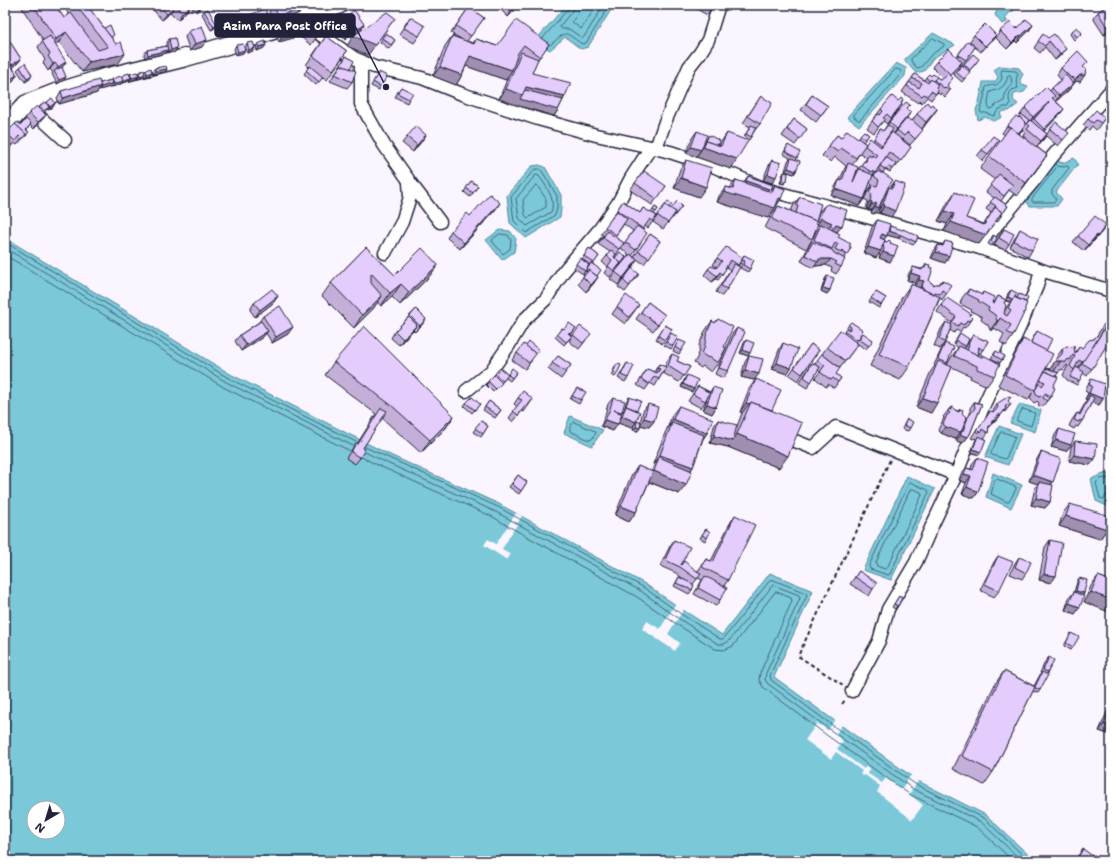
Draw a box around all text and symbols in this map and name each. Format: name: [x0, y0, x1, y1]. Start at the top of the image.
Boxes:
callout: Azim Para Post Office: [215, 14, 355, 37]
text: Azim Para Post Office: [223, 19, 347, 34]
north arrow: [26, 800, 66, 840]
text: N: [32, 819, 48, 836]

